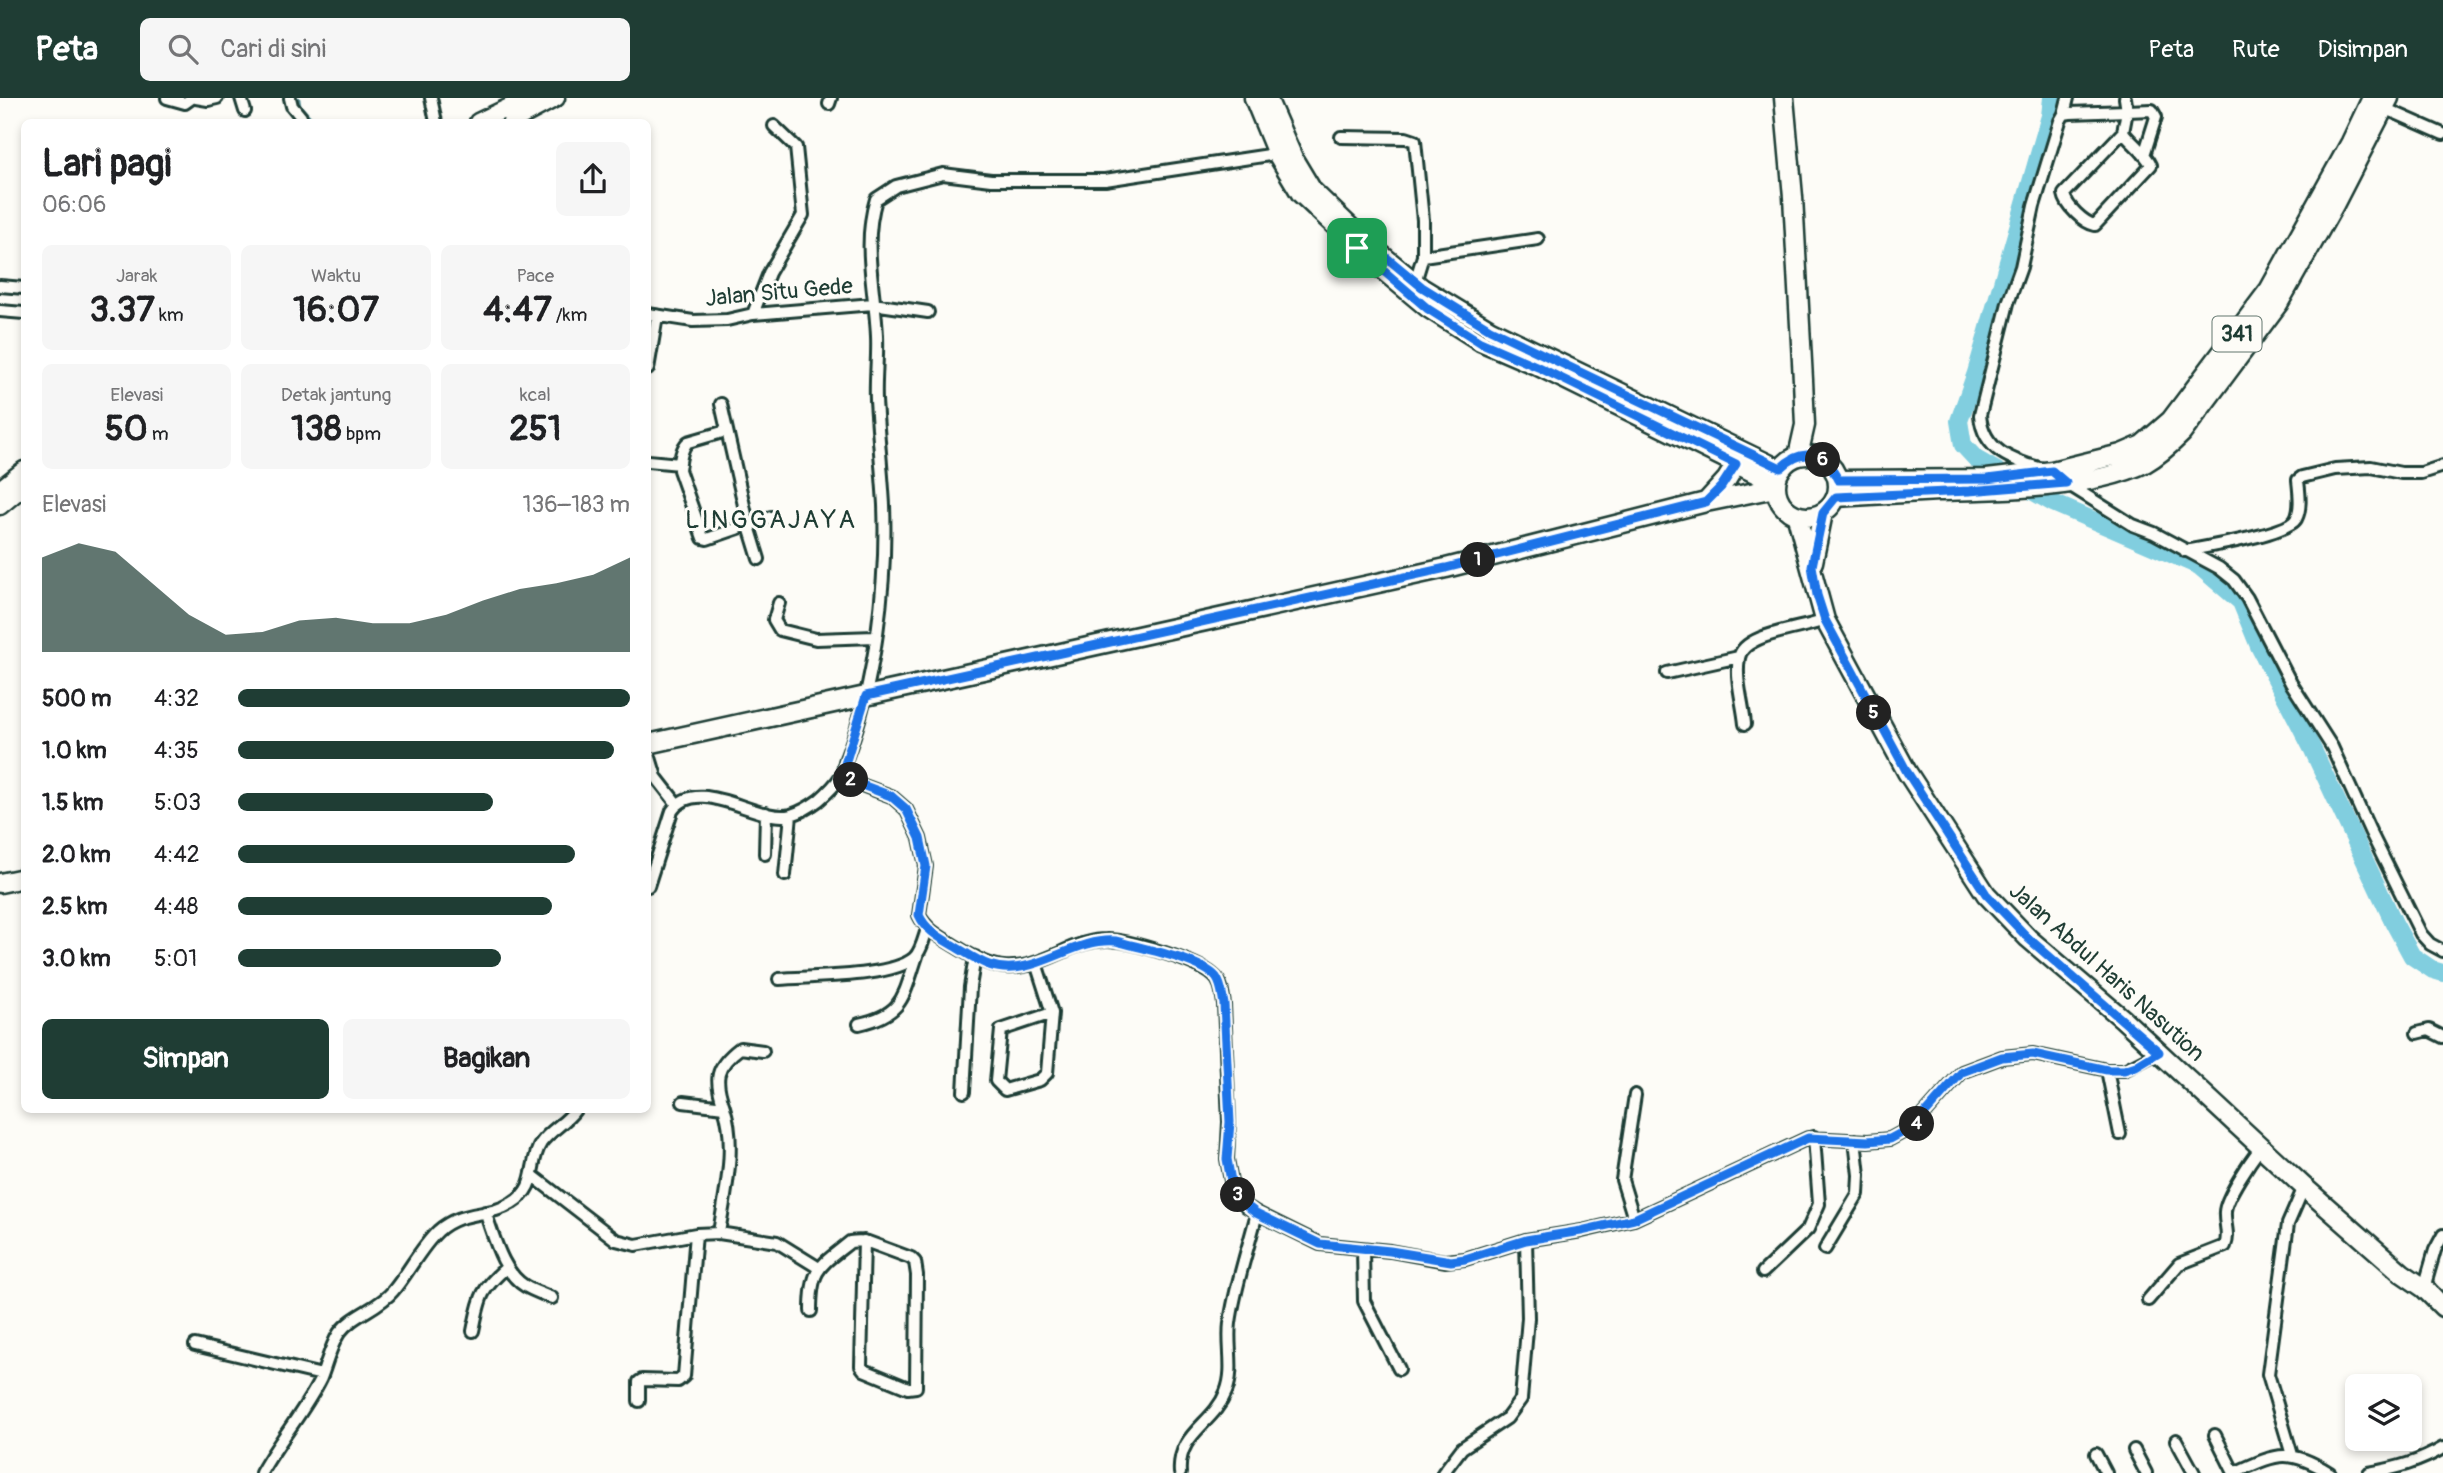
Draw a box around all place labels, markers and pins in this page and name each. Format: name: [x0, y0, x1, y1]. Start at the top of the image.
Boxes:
pin: [1327, 218, 1387, 278]
pin: 6: [1806, 442, 1840, 478]
pin: 1: [1460, 542, 1496, 578]
pin: 5: [1856, 696, 1892, 730]
pin: 2: [834, 762, 868, 798]
pin: 4: [1899, 1107, 1934, 1142]
pin: 3: [1220, 1178, 1256, 1212]

